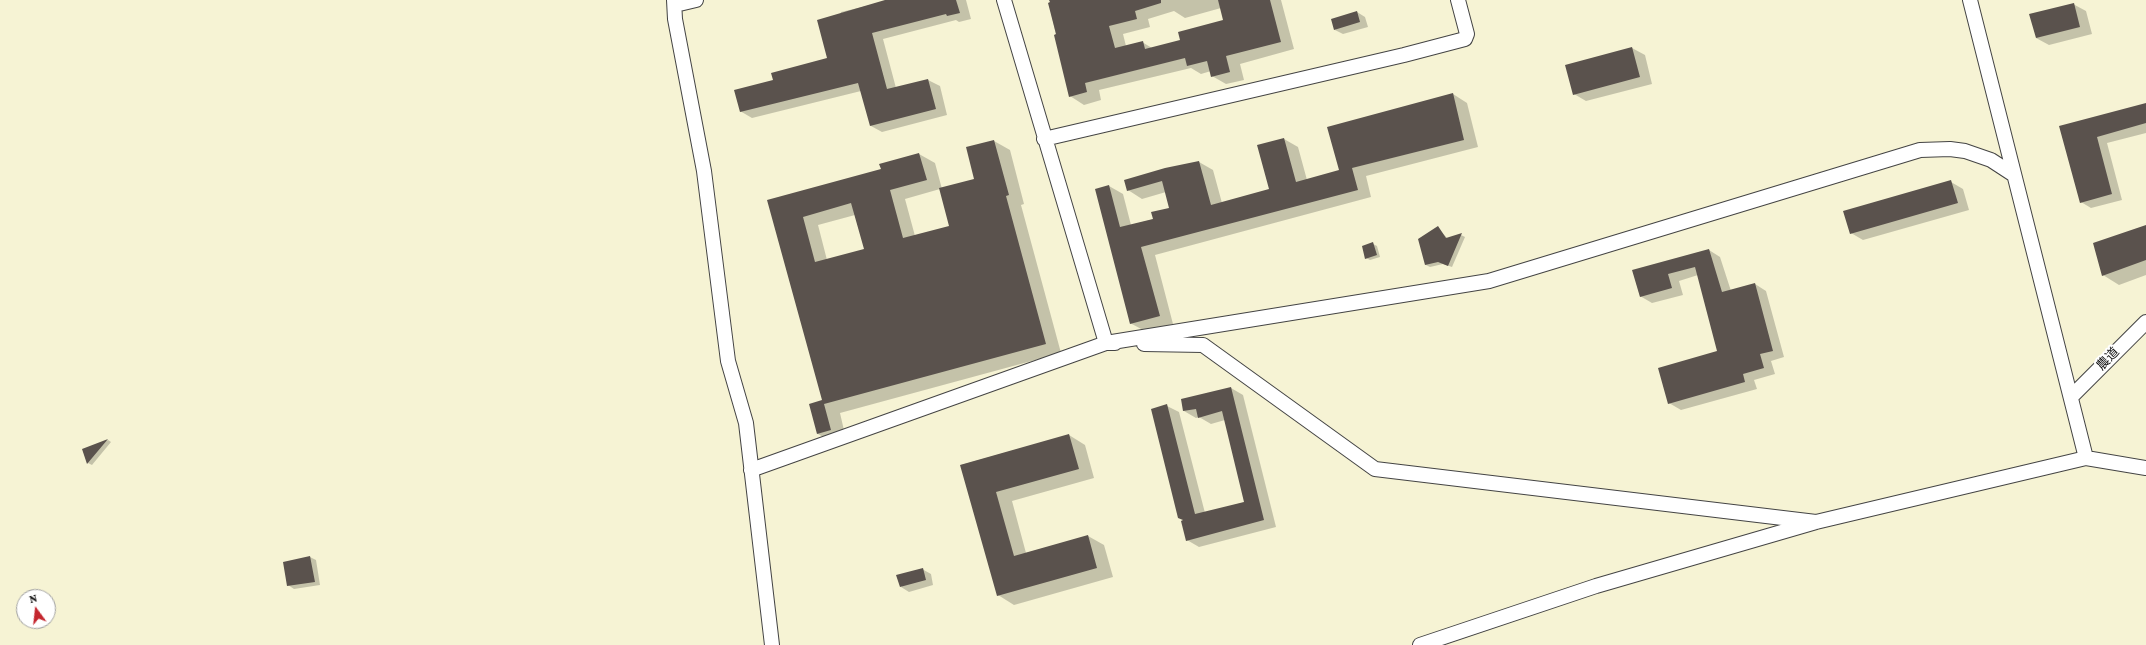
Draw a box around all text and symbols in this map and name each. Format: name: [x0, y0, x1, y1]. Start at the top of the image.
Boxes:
street label: 農道: [2093, 344, 2123, 374]
north arrow: [16, 589, 56, 629]
text: N: [28, 592, 38, 605]

